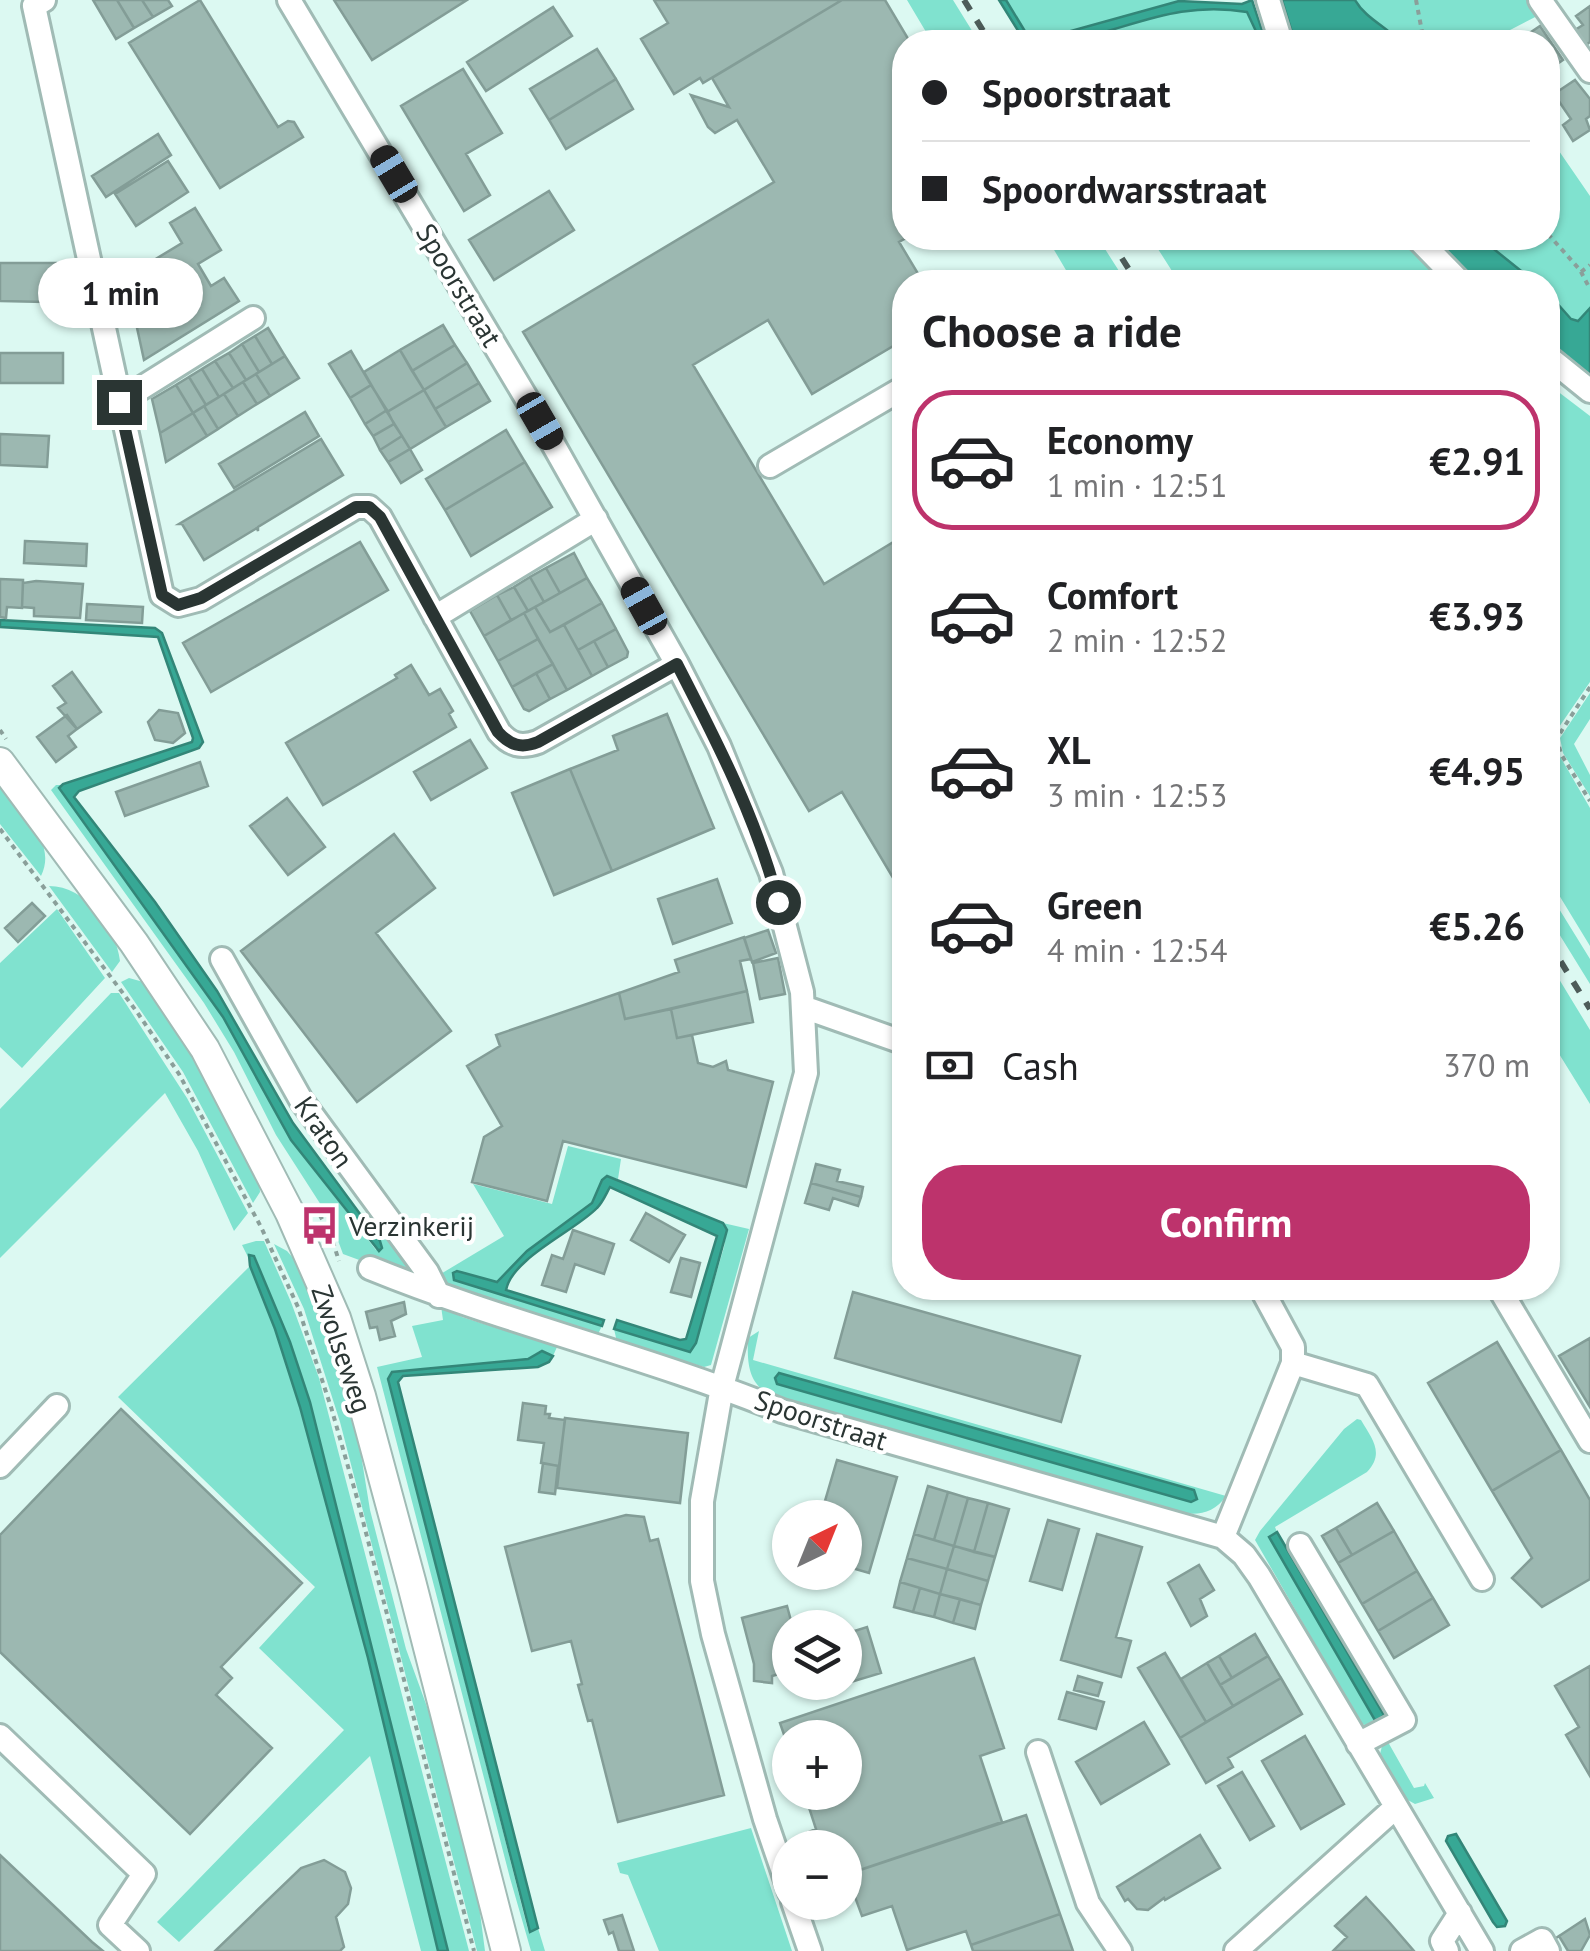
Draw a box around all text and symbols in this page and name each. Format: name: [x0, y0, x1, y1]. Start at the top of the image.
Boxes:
text: Spoorstraat: [982, 68, 1170, 117]
car: [366, 141, 422, 207]
text: Spoordwarsstraat: [982, 164, 1267, 213]
street label: Spoorstraat: [408, 216, 511, 354]
callout: 1 min: [36, 257, 202, 327]
text: 1 min: [81, 272, 160, 314]
text: Choose a ride: [922, 301, 1182, 359]
route end: [97, 380, 142, 425]
car: [512, 388, 568, 454]
icon: car: [927, 415, 1017, 505]
text: Economy: [1047, 415, 1193, 464]
text: €2.91: [1429, 436, 1525, 485]
text: 1 min · 12:51: [1047, 464, 1227, 506]
icon: car: [927, 570, 1017, 660]
text: Comfort: [1047, 570, 1178, 619]
car: [616, 572, 672, 640]
text: €3.93: [1429, 591, 1525, 640]
text: 2 min · 12:52: [1047, 619, 1227, 661]
icon: car: [927, 725, 1017, 815]
text: XL: [1047, 725, 1091, 774]
text: €4.95: [1429, 746, 1525, 795]
text: 3 min · 12:53: [1047, 774, 1227, 816]
route start: [756, 880, 801, 925]
icon: car: [927, 880, 1017, 970]
text: Green: [1047, 880, 1143, 929]
text: €5.26: [1429, 901, 1525, 950]
text: 4 min · 12:54: [1047, 929, 1227, 971]
icon: cash: [922, 1038, 977, 1093]
text: Cash: [1002, 1041, 1079, 1090]
text: 370 m: [1443, 1044, 1530, 1086]
street label: Kraton: [287, 1089, 362, 1175]
button: Confirm: [922, 1165, 1530, 1280]
bus stop icon: Verzinkerij: [298, 1205, 340, 1247]
place label: Verzinkerij: [348, 1207, 474, 1244]
street label: Zwolseweg: [303, 1280, 382, 1418]
street label: Spoorstraat: [750, 1381, 893, 1459]
north arrow: [772, 1500, 862, 1590]
map controls: [772, 1500, 862, 1920]
button: layers: [772, 1610, 862, 1700]
button: +: [772, 1720, 862, 1810]
button: −: [772, 1830, 862, 1920]

